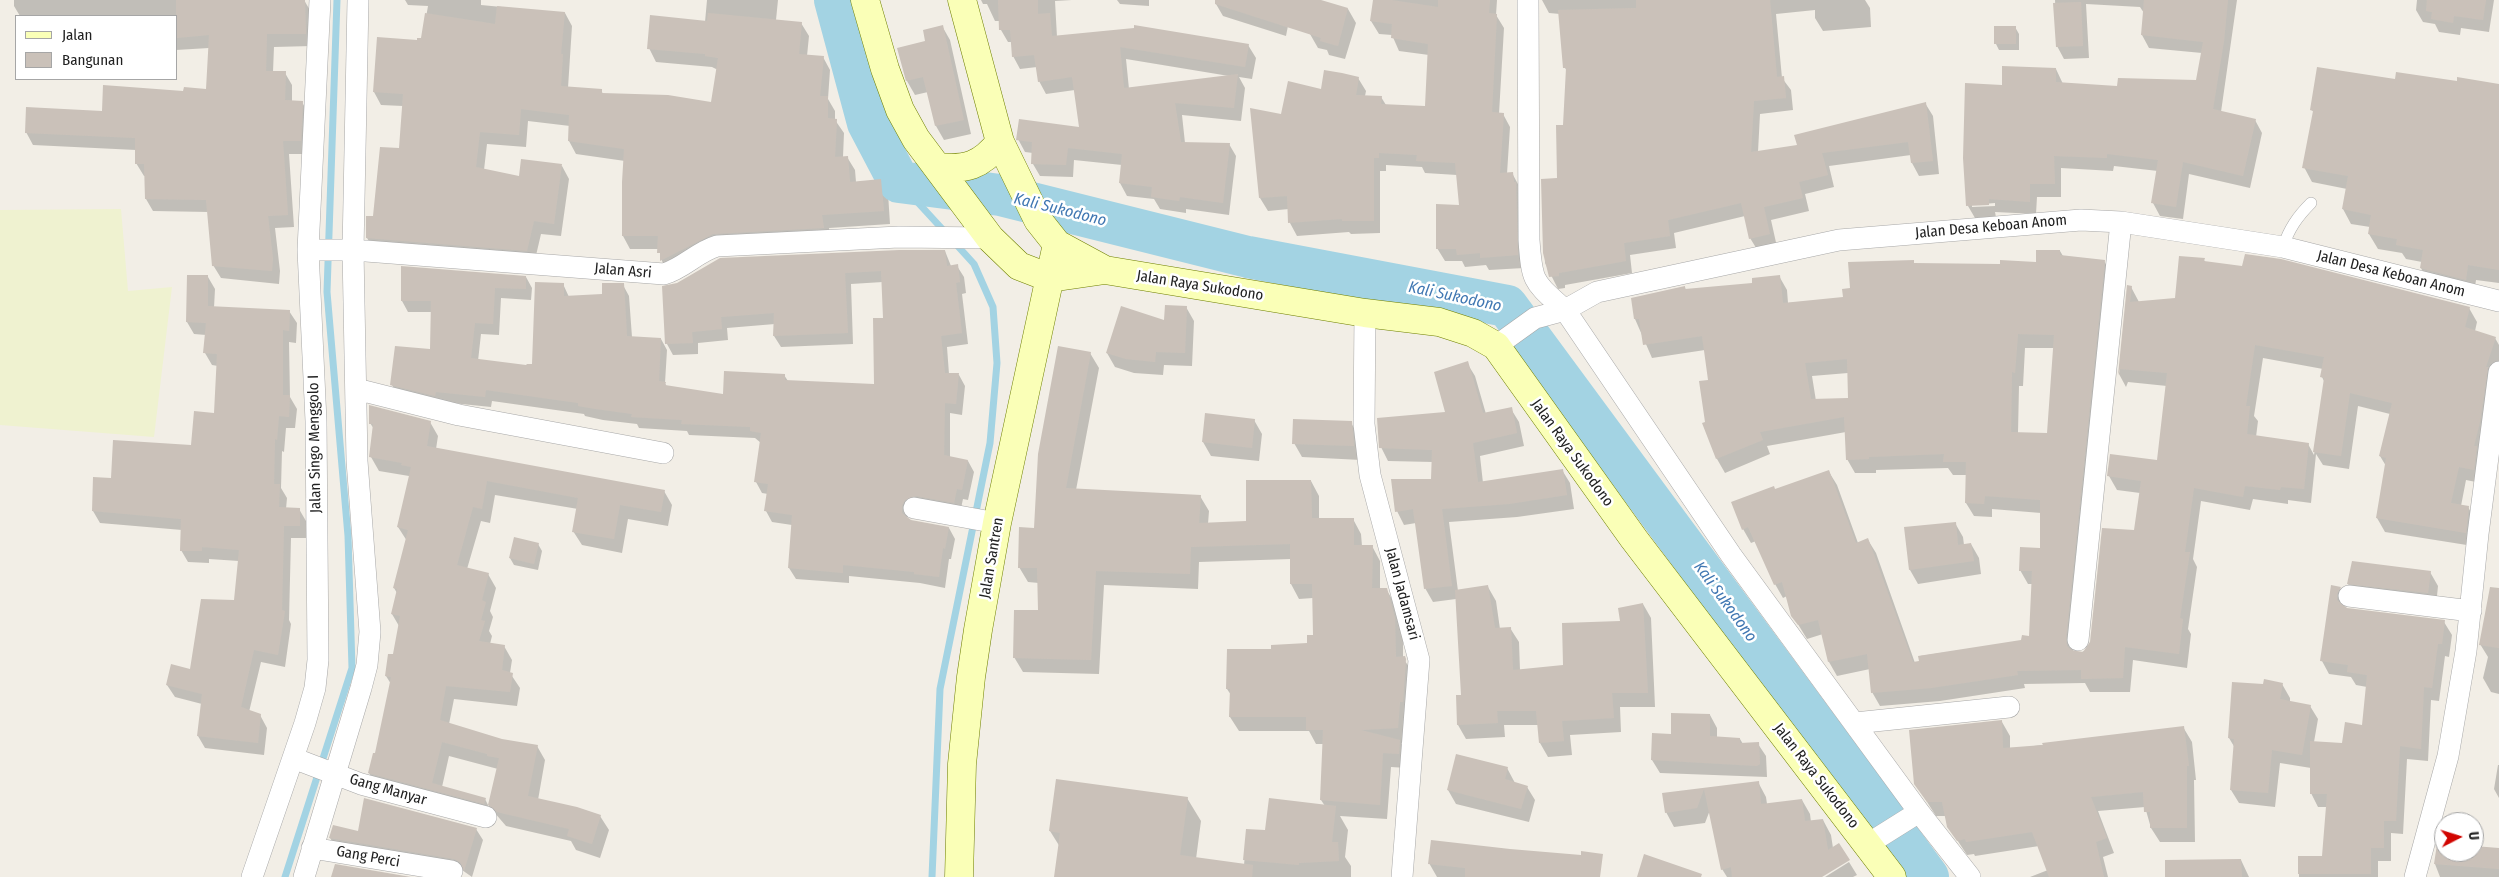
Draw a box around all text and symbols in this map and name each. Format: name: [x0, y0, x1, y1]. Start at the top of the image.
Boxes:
legend: [15, 15, 178, 80]
text: Jalan: [62, 26, 92, 44]
text: Bangunan: [62, 51, 123, 69]
water label: Kali Sukodono: [1012, 189, 1108, 231]
street label: Jalan Desa Keboan Anom: [1914, 211, 2068, 243]
street label: Jalan Desa Keboan Anom: [2315, 247, 2467, 301]
street label: Jalan Asri: [594, 260, 652, 282]
street label: Jalan Raya Sukodono: [1135, 267, 1265, 305]
water label: Kali Sukodono: [1407, 278, 1503, 316]
street label: Jalan Singo Menggolo I: [305, 375, 325, 513]
street label: Jalan Raya Sukodono: [1527, 396, 1617, 510]
street label: Jalan Santren: [976, 516, 1008, 600]
street label: Jalan Jadamsari: [1381, 546, 1423, 642]
water label: Kali Sukodono: [1689, 558, 1761, 646]
street label: Jalan Raya Sukodono: [1769, 720, 1863, 832]
street label: Gang Manyar: [347, 770, 429, 810]
north arrow: [2434, 812, 2484, 862]
text: U: [2465, 831, 2482, 841]
street label: Gang Perci: [335, 843, 401, 871]

